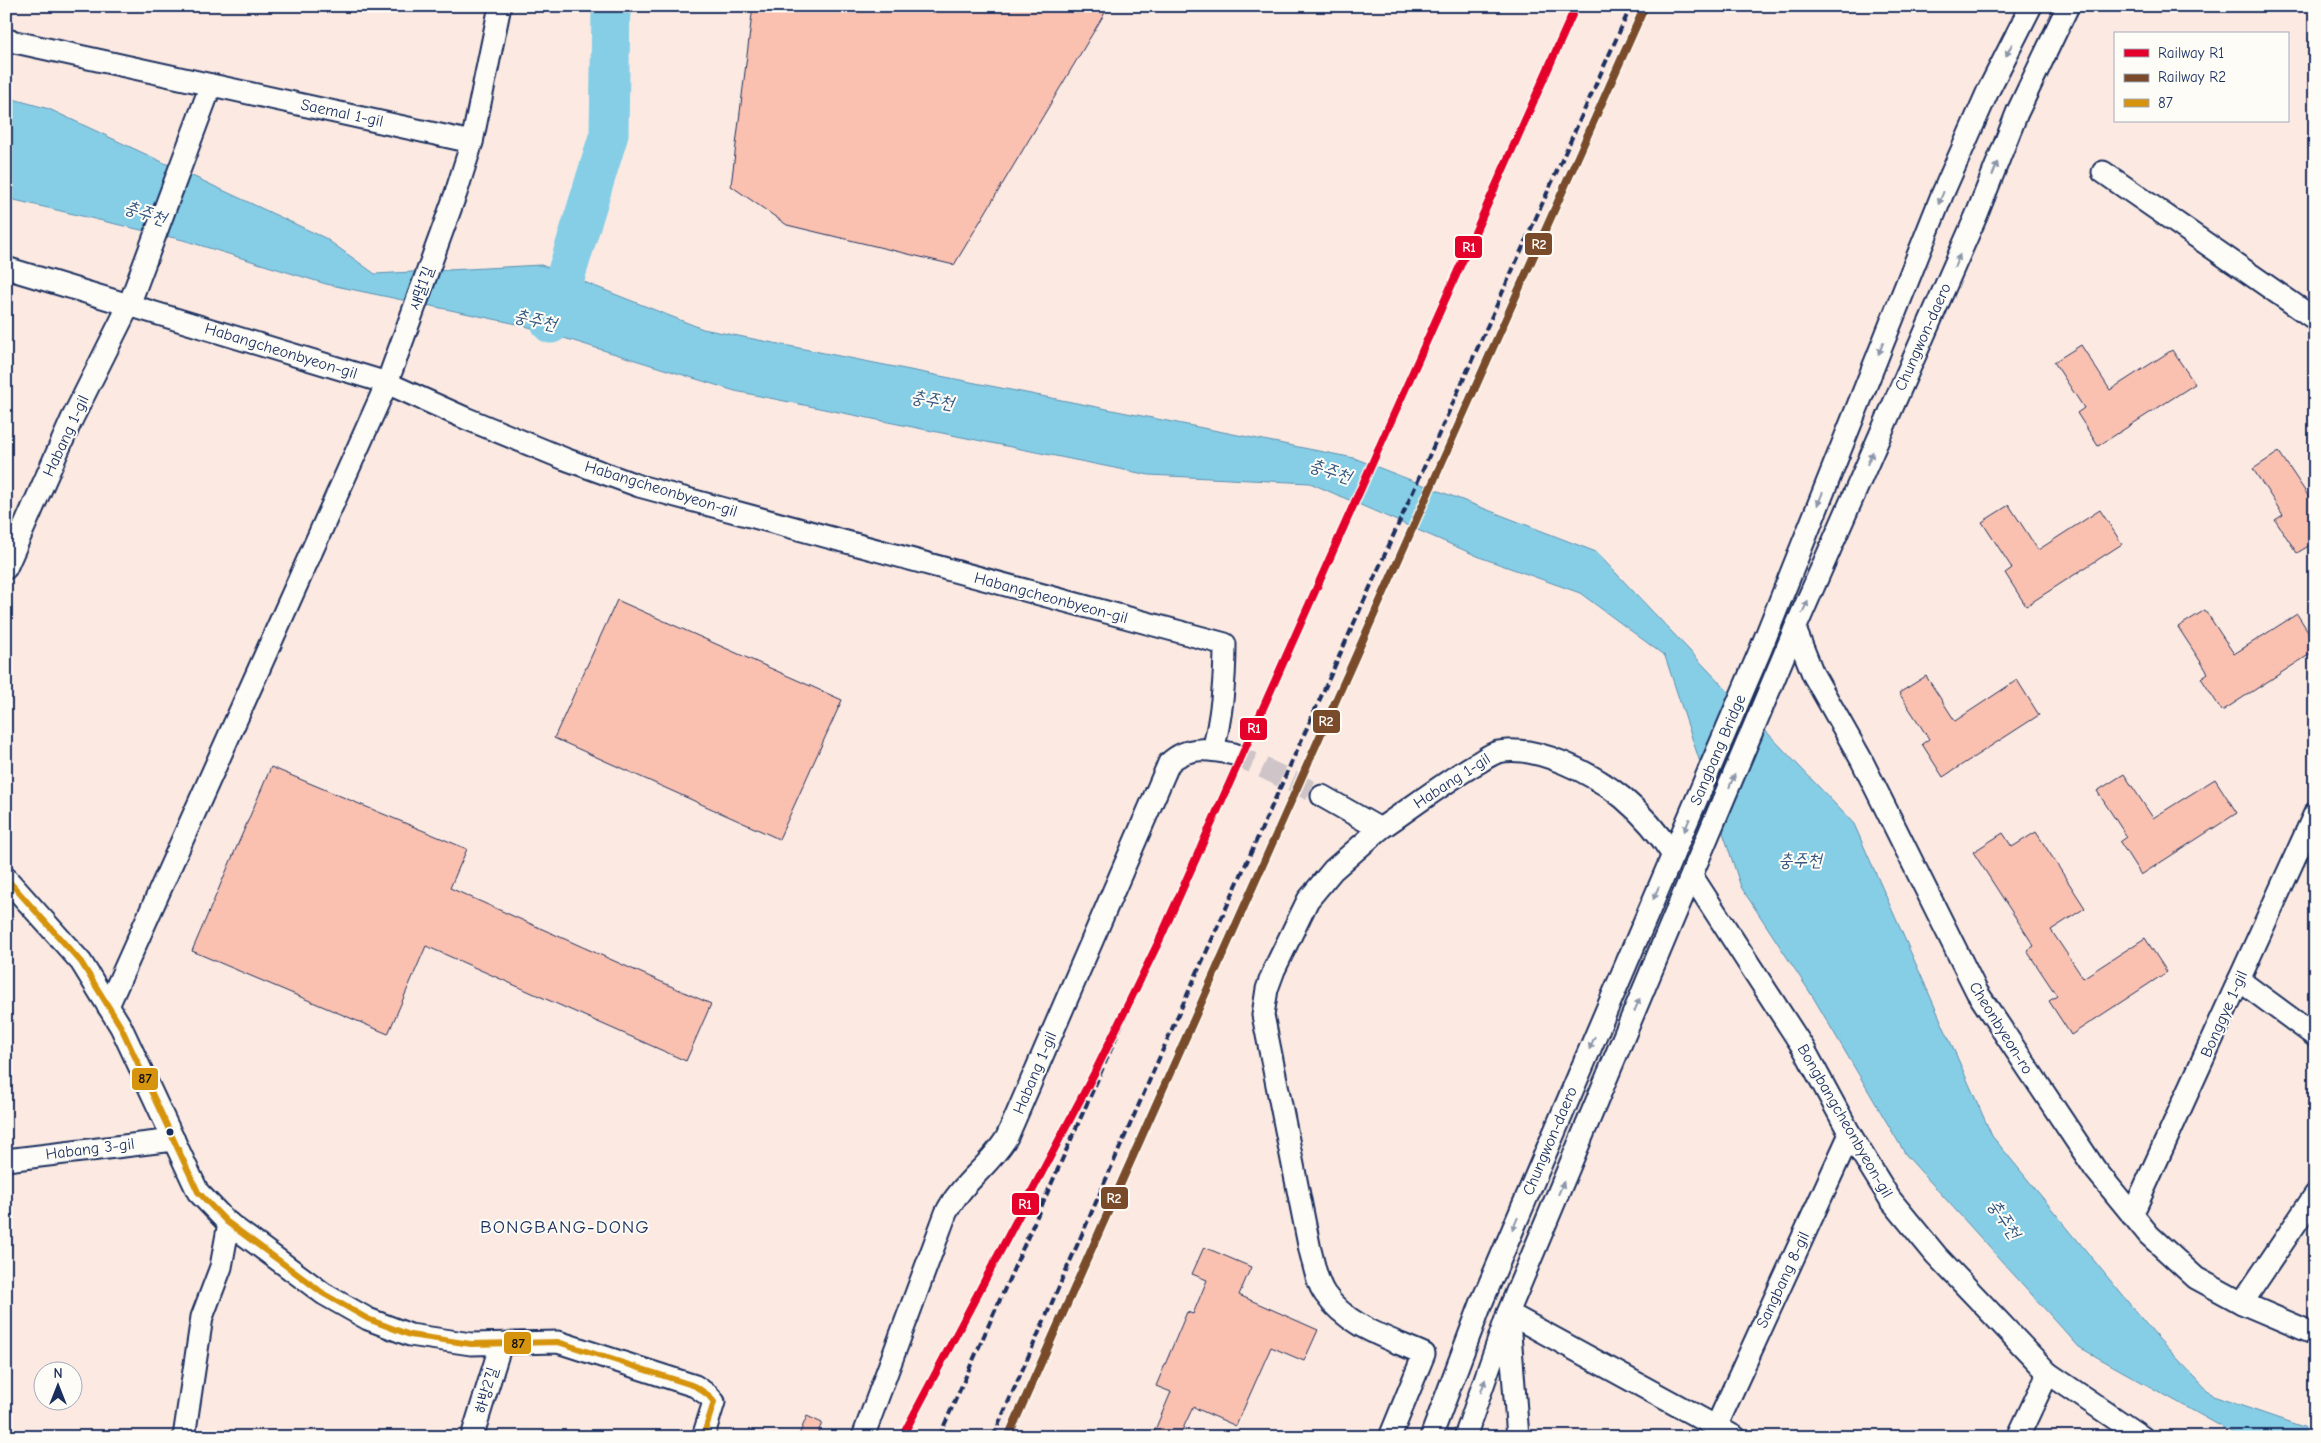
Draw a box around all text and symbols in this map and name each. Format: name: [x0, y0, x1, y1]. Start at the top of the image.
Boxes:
legend: [2114, 32, 2288, 122]
one-way arrow: [2005, 43, 2013, 57]
text: Railway R1: [2158, 44, 2224, 62]
text: Railway R2: [2158, 68, 2226, 86]
text: 87: [2158, 94, 2173, 112]
street label: Saemal 1-gil: [299, 95, 385, 131]
one-way arrow: [1992, 161, 2000, 176]
one-way arrow: [1937, 190, 1945, 205]
water label: 충주천: [121, 196, 170, 230]
line badge: R2: [1524, 232, 1553, 256]
line badge: R1: [1454, 235, 1483, 259]
text: R2: [1531, 236, 1547, 253]
text: R1: [1462, 239, 1476, 256]
one-way arrow: [1953, 254, 1961, 268]
street label: 새말1길: [405, 264, 437, 312]
street label: Chungwon-daero: [1891, 280, 1955, 394]
water label: 충주천: [511, 305, 560, 335]
street label: Habangcheonbyeon-gil: [203, 319, 359, 383]
one-way arrow: [1877, 341, 1885, 356]
water label: 충주천: [909, 386, 957, 414]
street label: Habang 1-gil: [39, 392, 93, 480]
one-way arrow: [1867, 451, 1875, 465]
water label: 충주천: [1306, 454, 1355, 488]
street label: Habangcheonbyeon-gil: [583, 457, 739, 521]
one-way arrow: [1816, 492, 1824, 506]
street label: Habangcheonbyeon-gil: [972, 569, 1130, 627]
one-way arrow: [1801, 600, 1809, 614]
street label: Sangbang Bridge: [1687, 692, 1749, 808]
line badge: R2: [1312, 709, 1341, 734]
text: R2: [1318, 713, 1334, 730]
line badge: R1: [1239, 717, 1268, 741]
text: R1: [1247, 720, 1261, 737]
street label: Habang 1-gil: [1410, 750, 1494, 812]
one-way arrow: [1729, 774, 1737, 788]
one-way arrow: [1682, 818, 1690, 832]
water label: 충주천: [1778, 850, 1823, 871]
one-way arrow: [1652, 886, 1660, 901]
street label: Bonggye 1-gil: [2197, 968, 2251, 1060]
street label: Cheonbyeon-ro: [1965, 979, 2037, 1077]
one-way arrow: [1633, 998, 1641, 1012]
street label: Habang 1-gil: [1010, 1029, 1060, 1117]
one-way arrow: [1588, 1036, 1596, 1051]
street label: Bongbangcheonbyeon-gil: [1794, 1041, 1896, 1201]
line badge: 87: [131, 1067, 159, 1091]
text: 87: [138, 1070, 152, 1087]
street label: Chungwon-daero: [1519, 1084, 1581, 1198]
unlabelled marker: [165, 1127, 175, 1137]
street label: Habang 3-gil: [45, 1135, 135, 1163]
one-way arrow: [1557, 1180, 1565, 1195]
line badge: R2: [1100, 1186, 1129, 1210]
text: R2: [1106, 1190, 1122, 1207]
line badge: R1: [1011, 1192, 1040, 1216]
water label: 충주천: [1983, 1195, 2026, 1244]
text: R1: [1018, 1196, 1032, 1213]
district label: BONGBANG-DONG: [480, 1216, 650, 1238]
one-way arrow: [1510, 1217, 1518, 1232]
street label: Sangbang 8-gil: [1753, 1229, 1813, 1331]
line badge: 87: [503, 1331, 532, 1355]
text: 87: [511, 1335, 525, 1352]
north arrow: [32, 1360, 82, 1410]
text: N: [53, 1365, 63, 1382]
street label: 하방2길: [471, 1365, 502, 1415]
one-way arrow: [1479, 1378, 1487, 1393]

